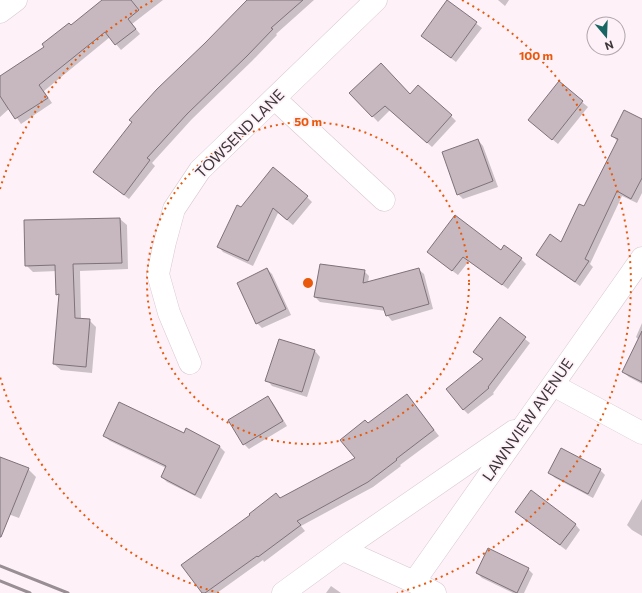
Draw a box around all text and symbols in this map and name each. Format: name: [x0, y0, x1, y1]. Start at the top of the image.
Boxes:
north arrow: [586, 16, 626, 56]
text: N: [603, 38, 615, 53]
text: 100 m: [519, 48, 553, 62]
street label: TOWSEND LANE: [191, 85, 287, 181]
text: 50 m: [294, 114, 322, 128]
centre of rings: [301, 276, 315, 290]
street label: LAWNVIEW AVENUE: [478, 355, 576, 484]

